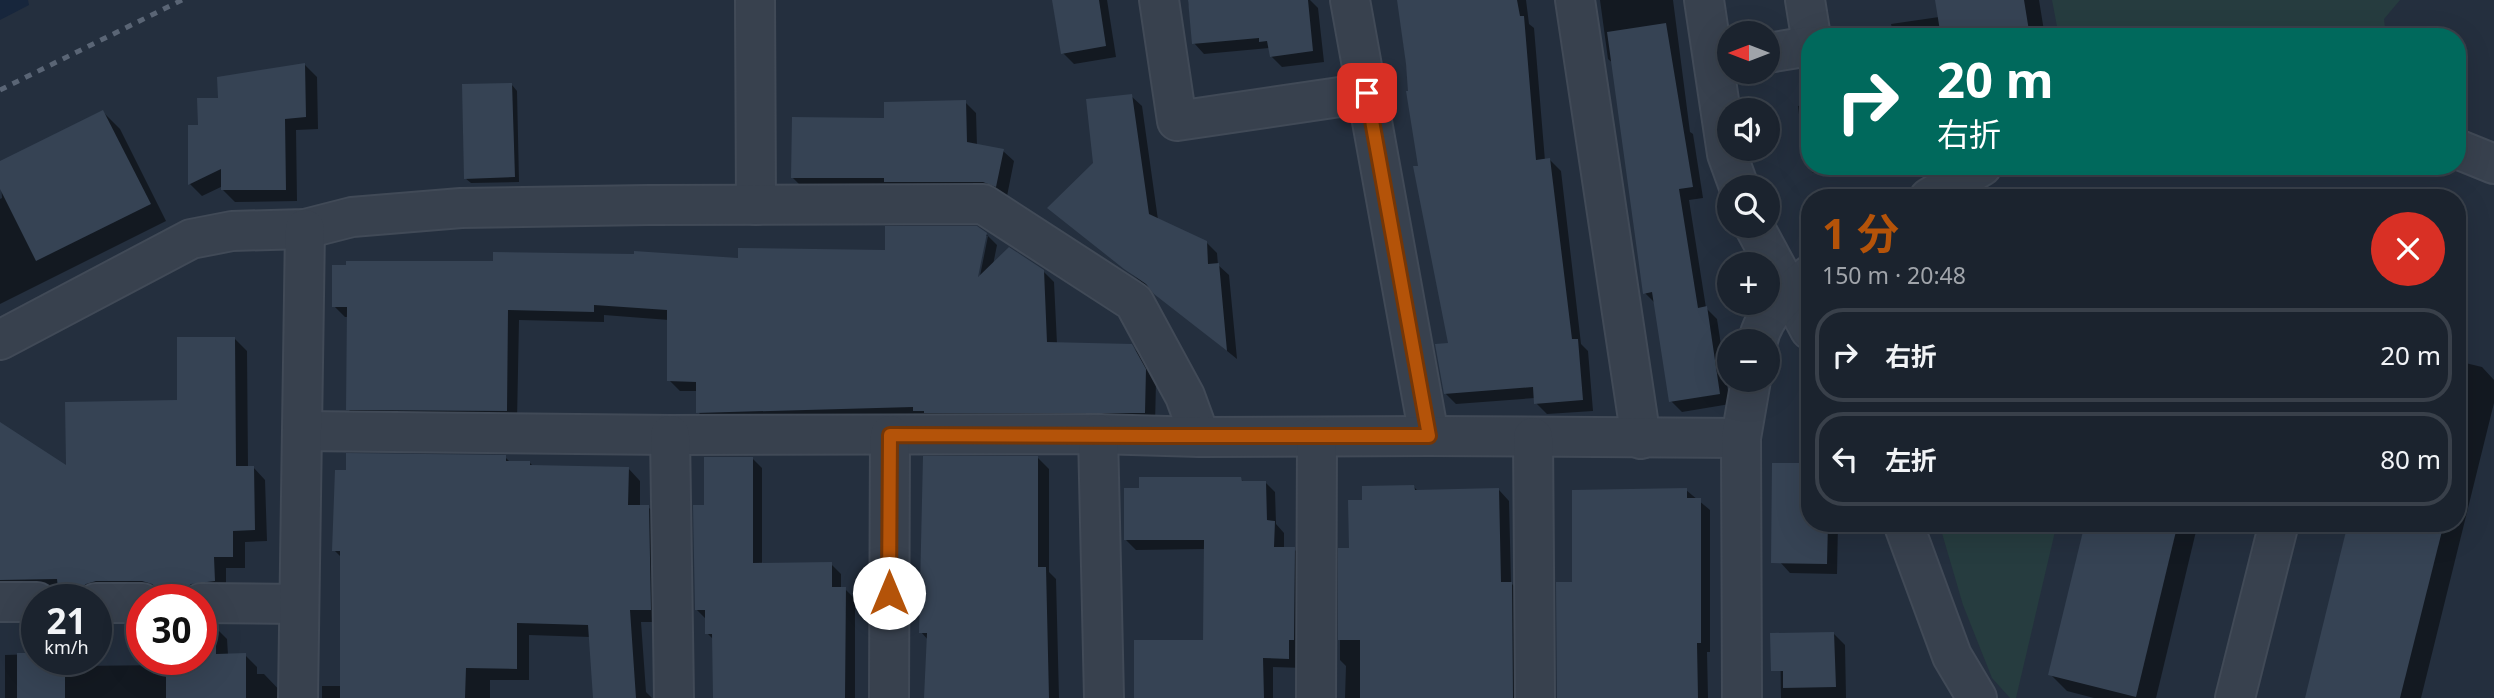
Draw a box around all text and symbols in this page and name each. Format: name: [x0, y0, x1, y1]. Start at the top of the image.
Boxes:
north arrow: [1717, 21, 1780, 84]
map controls: [1717, 21, 1780, 392]
text: 20 m: [1937, 46, 2054, 112]
icon: right: [1822, 56, 1913, 147]
pin: [1337, 63, 1397, 123]
icon: arrive: [1348, 74, 1386, 112]
button: sound: [1717, 98, 1780, 161]
text: 右折: [1937, 112, 2001, 155]
button: search: [1717, 175, 1780, 238]
text: 1 分: [1822, 204, 1899, 261]
button: close: [2371, 212, 2445, 286]
button: +: [1717, 252, 1780, 315]
text: 150 m · 20:48: [1822, 259, 1966, 291]
button: −: [1717, 329, 1780, 392]
icon: right: [1826, 336, 1864, 374]
text: 20 m: [2380, 337, 2441, 373]
text: 右折: [1885, 338, 1937, 374]
icon: left: [1826, 440, 1864, 478]
text: 80 m: [2380, 441, 2441, 477]
text: 左折: [1885, 442, 1937, 478]
position arrow: [852, 556, 926, 630]
speed limit sign: 30: [126, 584, 217, 675]
text: 21: [46, 597, 87, 644]
text: km/h: [44, 635, 89, 659]

